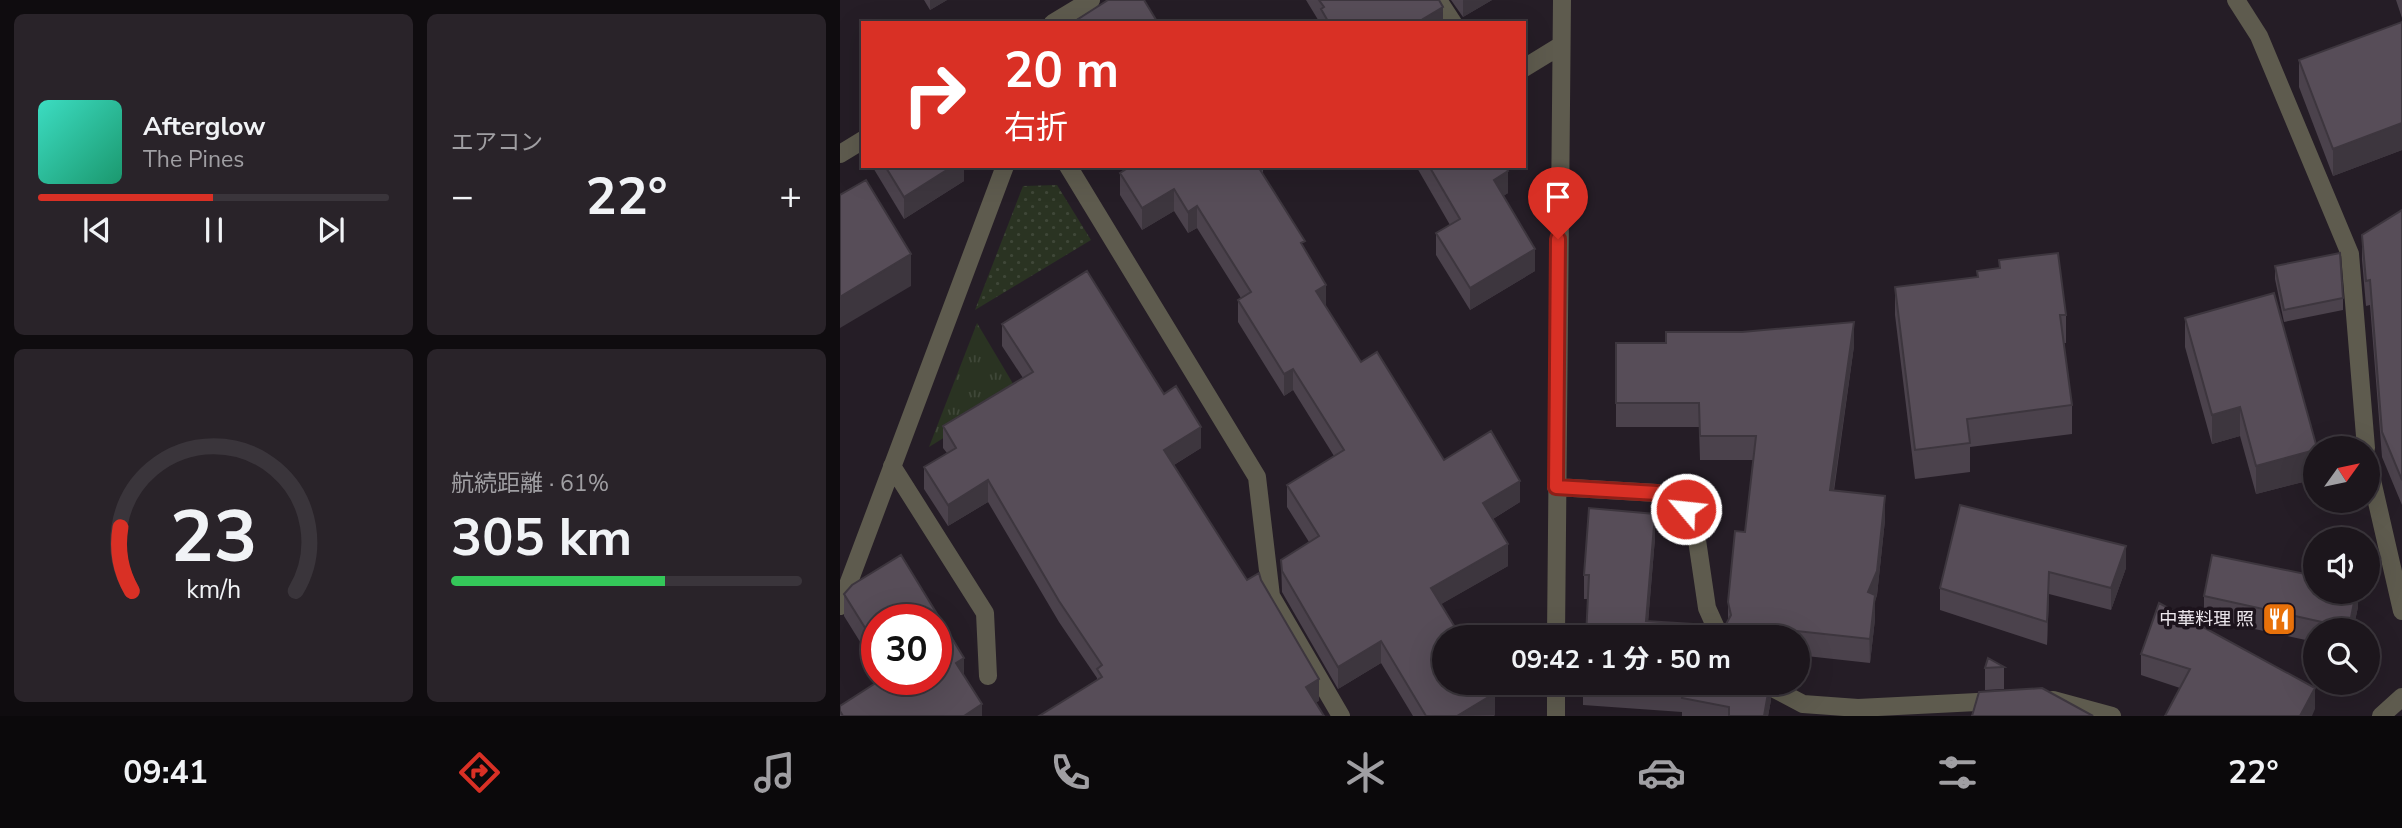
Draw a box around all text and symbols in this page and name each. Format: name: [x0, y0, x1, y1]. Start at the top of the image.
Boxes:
text: 20 m: [1004, 37, 1119, 104]
icon: right: [889, 49, 980, 140]
text: 右折: [1004, 106, 1068, 149]
text: Afterglow: [143, 109, 266, 144]
text: エアコン: [451, 127, 543, 158]
text: The Pines: [143, 144, 244, 175]
text: 22°: [585, 161, 668, 232]
pin: [1528, 167, 1588, 239]
text: −: [451, 171, 474, 222]
text: +: [779, 171, 802, 222]
icon: arrive: [1539, 178, 1577, 216]
icon: previous: [78, 211, 116, 249]
icon: pause: [195, 211, 233, 249]
icon: next: [312, 211, 350, 249]
north arrow: [2303, 436, 2380, 513]
map controls: [2303, 436, 2380, 695]
text: 航続距離 · 61%: [451, 468, 609, 499]
position arrow: [1649, 472, 1723, 546]
text: 23: [170, 488, 257, 588]
text: 305 km: [451, 502, 632, 573]
button: sound: [2303, 527, 2380, 604]
text: km/h: [186, 573, 241, 607]
restaurant icon: 中華料理 照: [2260, 600, 2298, 638]
speed limit sign: 30: [861, 604, 952, 695]
place label: 中華料理 照: [2159, 607, 2254, 631]
button: search: [2303, 618, 2380, 695]
text: 09:42 · 1 分 · 50 m: [1511, 642, 1731, 677]
icon: directions: [455, 748, 504, 797]
icon: music: [750, 748, 799, 797]
icon: phone: [1046, 748, 1095, 797]
icon: climate: [1341, 748, 1390, 797]
icon: car: [1637, 748, 1686, 797]
icon: filters: [1933, 748, 1982, 797]
text: 09:41: [123, 751, 208, 794]
text: 22°: [2228, 751, 2279, 794]

